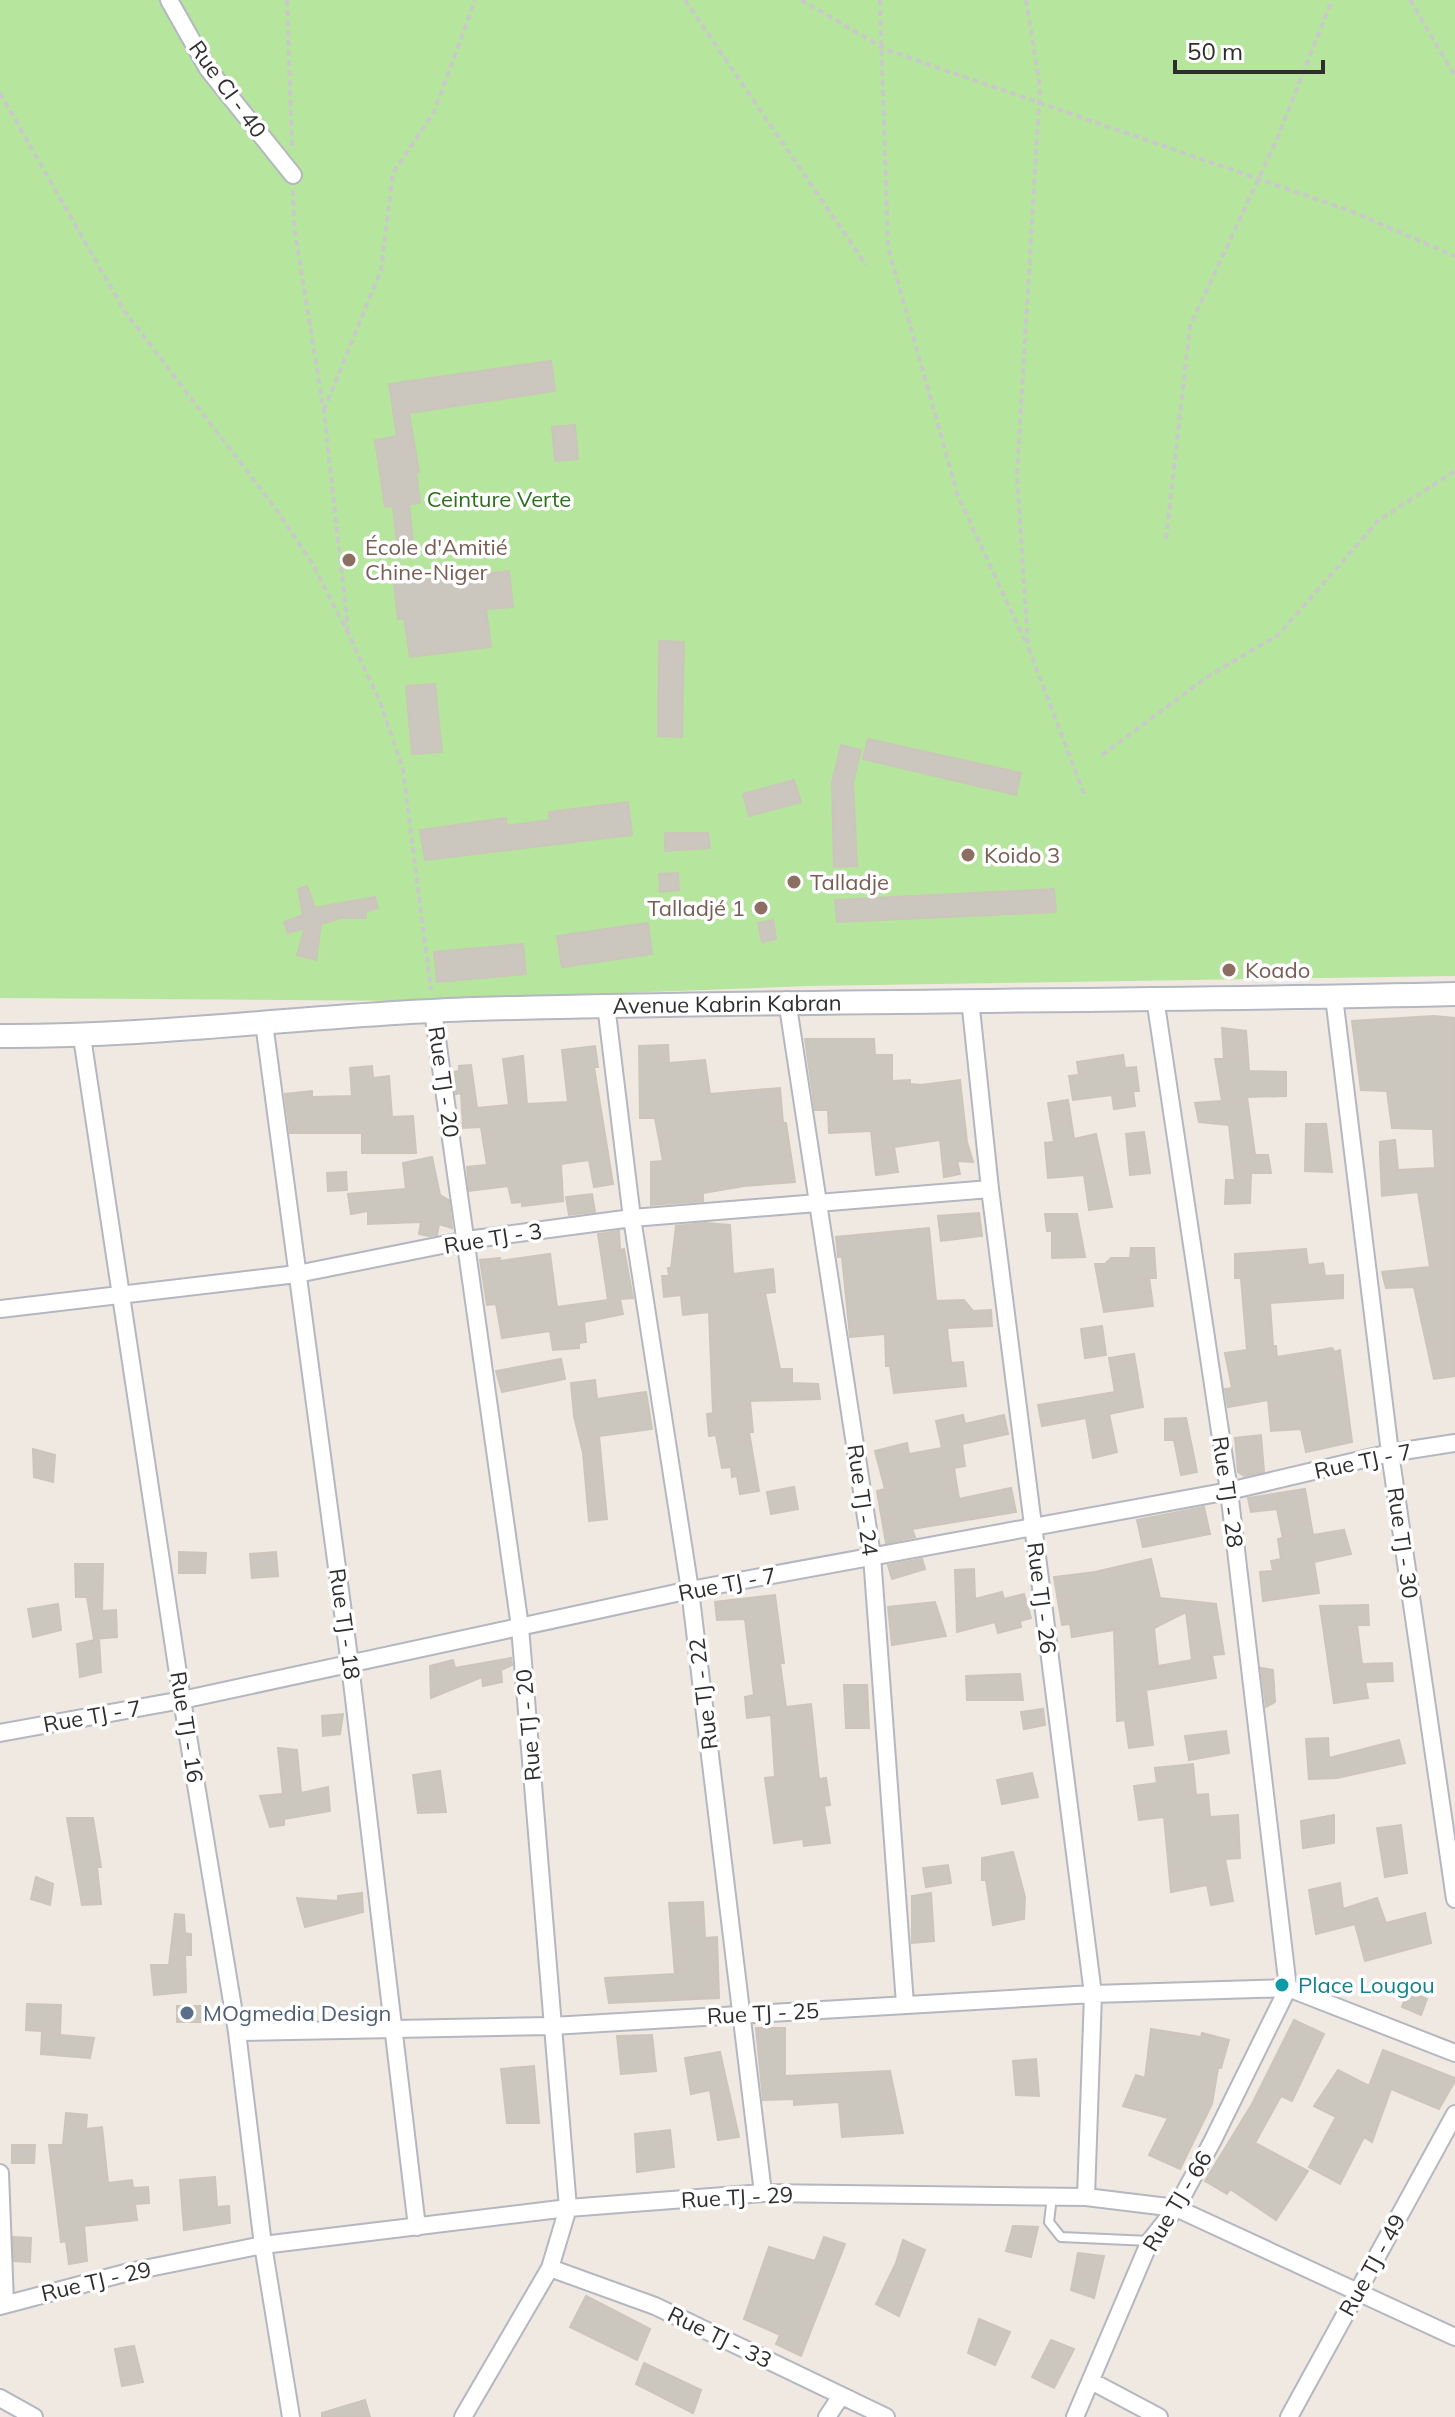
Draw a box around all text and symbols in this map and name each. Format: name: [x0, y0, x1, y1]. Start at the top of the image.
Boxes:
scale bar: [1175, 24, 1323, 74]
street label: Rue CI - 40: [183, 35, 273, 143]
text: 50 m: [1187, 36, 1243, 66]
park label: Ceinture Verte: [427, 485, 571, 513]
place label: École d'Amitié Chine-Niger: [365, 533, 508, 586]
marker: École d'Amitié Chine-Niger: [340, 551, 358, 569]
place label: Koido 3: [984, 841, 1060, 869]
marker: Koido 3: [959, 846, 977, 864]
place label: Talladje: [810, 868, 889, 896]
marker: Talladje: [785, 873, 803, 891]
place label: Talladjé 1: [647, 894, 745, 922]
marker: Talladjé 1: [752, 899, 770, 917]
place label: Koado: [1245, 956, 1310, 984]
marker: Koado: [1220, 961, 1238, 979]
street label: Avenue Kabrin Kabran: [612, 988, 842, 1020]
street label: Rue TJ - 20: [422, 1024, 466, 1140]
street label: Rue TJ - 3: [442, 1216, 544, 1260]
street label: Rue TJ - 28: [1206, 1434, 1250, 1550]
street label: Rue TJ - 7: [1312, 1437, 1414, 1485]
street label: Rue TJ - 24: [841, 1442, 885, 1558]
street label: Rue TJ - 30: [1381, 1485, 1425, 1601]
street label: Rue TJ - 26: [1021, 1541, 1063, 1655]
street label: Rue TJ - 7: [676, 1561, 778, 1607]
street label: Rue TJ - 18: [323, 1566, 367, 1682]
street label: Rue TJ - 22: [682, 1637, 724, 1751]
street label: Rue TJ - 20: [509, 1668, 547, 1782]
street label: Rue TJ - 16: [164, 1669, 210, 1785]
street label: Rue TJ - 7: [41, 1694, 143, 1738]
place label: Place Lougou: [1298, 1971, 1435, 1999]
marker: Place Lougou: [1273, 1976, 1291, 1994]
street label: Rue TJ - 25: [706, 1996, 820, 2030]
place label: MOgmedia Design: [203, 1999, 392, 2027]
marker: MOgmedia Design: [178, 2004, 196, 2022]
street label: Rue TJ - 66: [1136, 2146, 1218, 2256]
street label: Rue TJ - 29: [680, 2180, 794, 2214]
street label: Rue TJ - 49: [1333, 2209, 1411, 2321]
street label: Rue TJ - 29: [38, 2255, 154, 2307]
street label: Rue TJ - 33: [663, 2300, 777, 2374]

